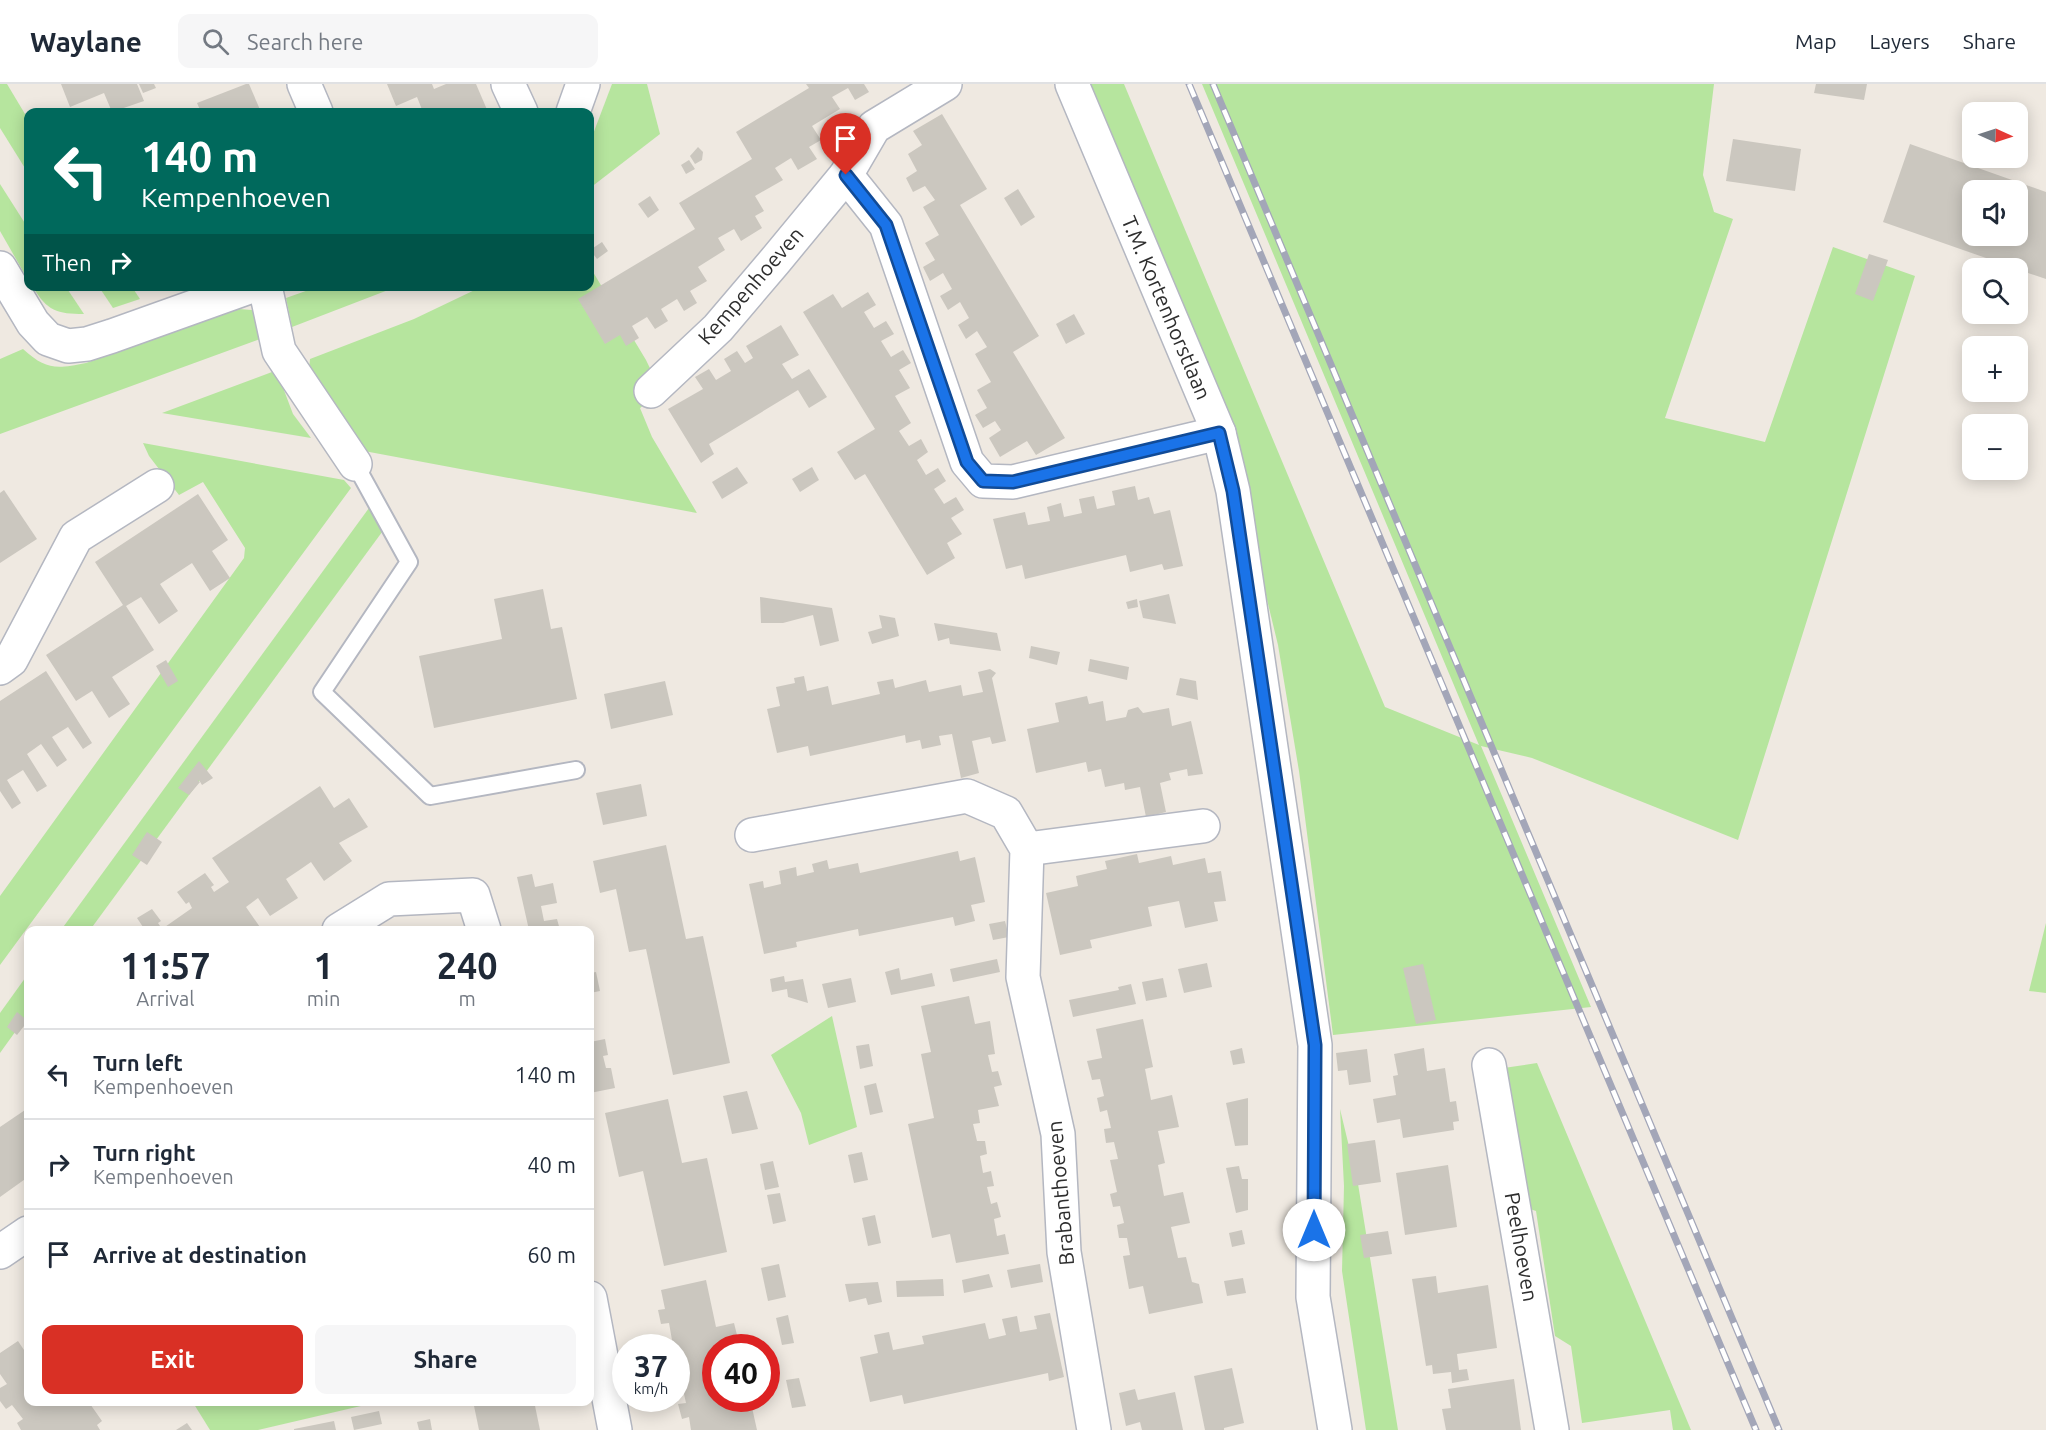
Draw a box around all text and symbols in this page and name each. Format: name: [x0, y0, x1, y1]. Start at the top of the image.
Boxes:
search box: [178, 14, 598, 68]
icon: search: [199, 25, 232, 58]
text: Waylane: [30, 26, 142, 57]
text: Search here: [247, 29, 363, 54]
text: Map: [1795, 29, 1836, 53]
text: Layers: [1869, 29, 1930, 53]
text: Share: [1963, 29, 2016, 53]
north arrow: [1962, 102, 2028, 168]
map controls: [1962, 102, 2028, 480]
pin: [820, 113, 871, 175]
icon: arrive: [829, 122, 862, 155]
icon: left: [42, 132, 120, 210]
text: 140 m: [141, 133, 258, 180]
button: sound: [1962, 180, 2028, 246]
text: Kempenhoeven: [141, 182, 331, 212]
street label: T.M. Kortenhorstlaan: [1117, 212, 1216, 403]
street label: Kempenhoeven: [693, 222, 808, 349]
icon: right: [104, 246, 137, 279]
text: Then: [42, 250, 92, 275]
button: search: [1962, 258, 2028, 324]
button: +: [1962, 336, 2028, 402]
button: −: [1962, 414, 2028, 480]
text: 11:57: [120, 945, 210, 986]
text: 1: [313, 945, 334, 986]
text: 240: [437, 945, 498, 986]
text: Arrival: [136, 987, 195, 1010]
text: min: [307, 987, 340, 1010]
text: m: [459, 987, 476, 1010]
text: Turn left: [93, 1050, 183, 1075]
icon: left: [42, 1058, 75, 1091]
text: 140 m: [515, 1062, 576, 1087]
text: Kempenhoeven: [93, 1075, 234, 1098]
street label: Brabanthoeven: [1042, 1120, 1078, 1266]
text: Turn right: [93, 1140, 195, 1165]
icon: right: [42, 1148, 75, 1181]
text: 40 m: [527, 1152, 576, 1177]
text: Kempenhoeven: [93, 1165, 234, 1188]
street label: Peelhoeven: [1501, 1190, 1543, 1303]
position arrow: [1282, 1198, 1346, 1262]
icon: arrive: [42, 1238, 75, 1271]
text: Arrive at destination: [93, 1242, 307, 1267]
text: 60 m: [527, 1242, 576, 1267]
button: Exit: [42, 1325, 303, 1394]
button: Share: [315, 1325, 576, 1394]
speed limit sign: 40: [702, 1334, 780, 1412]
text: 37: [634, 1349, 668, 1383]
text: km/h: [634, 1380, 668, 1397]

